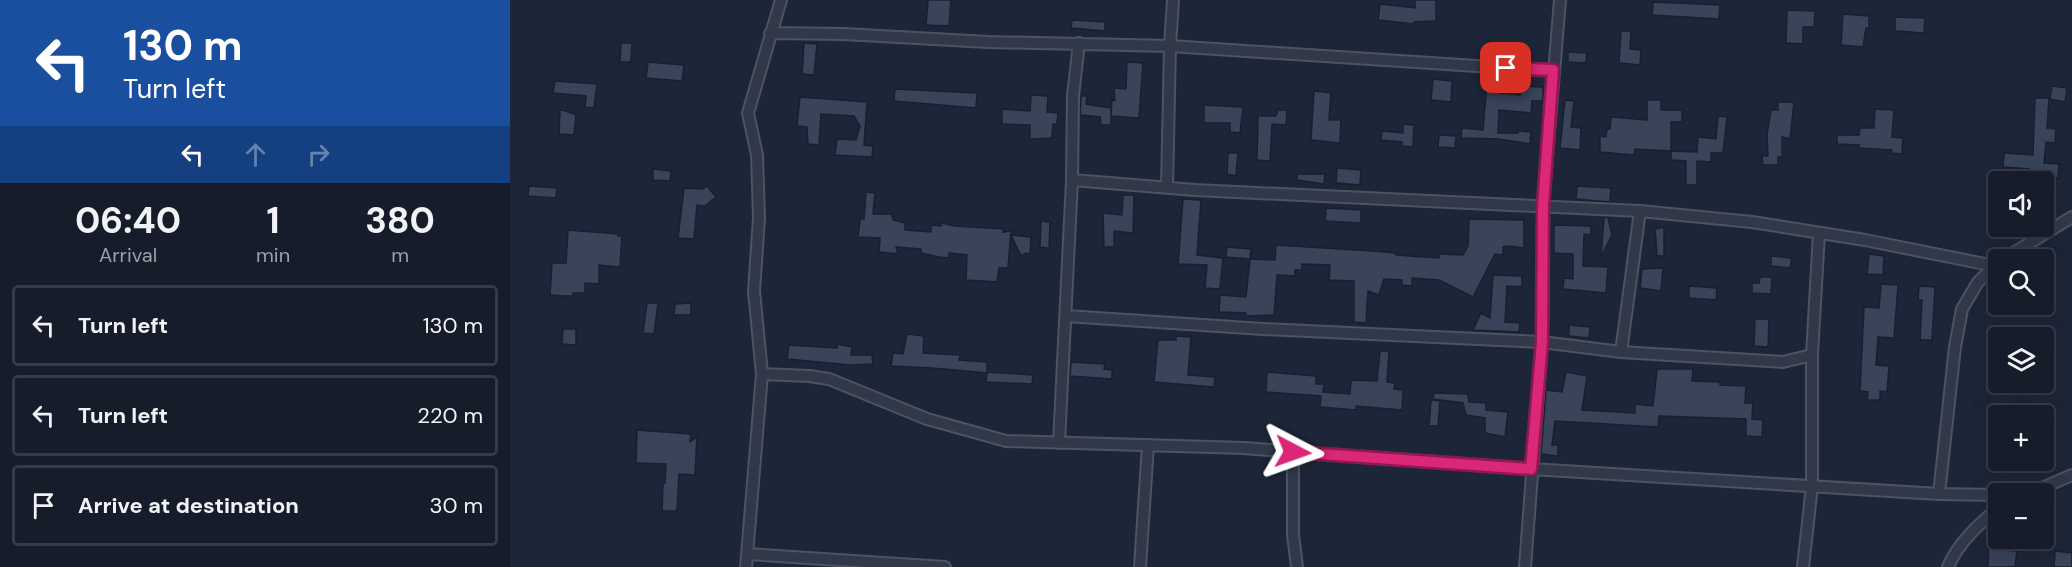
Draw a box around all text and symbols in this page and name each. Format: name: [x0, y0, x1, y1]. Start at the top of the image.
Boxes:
text: 130 m: [123, 18, 243, 73]
icon: left: [24, 24, 102, 102]
pin: [1480, 42, 1531, 93]
icon: arrive: [1489, 51, 1522, 84]
text: Turn left: [123, 71, 226, 106]
icon: left: [176, 138, 209, 171]
icon: ahead: [239, 138, 272, 171]
icon: right: [302, 138, 335, 171]
map controls: [1988, 171, 2054, 549]
button: sound: [1988, 171, 2054, 237]
text: 06:40: [75, 197, 181, 244]
text: 1: [267, 197, 280, 244]
text: 380: [365, 197, 435, 244]
text: Arrival: [99, 242, 157, 268]
text: min: [256, 242, 290, 268]
text: m: [391, 242, 409, 268]
button: search: [1988, 249, 2054, 315]
icon: left: [27, 309, 60, 342]
text: Turn left: [78, 311, 168, 340]
text: 130 m: [423, 311, 483, 340]
button: layers: [1988, 327, 2054, 393]
icon: left: [27, 399, 60, 432]
text: Turn left: [78, 401, 168, 430]
text: 220 m: [417, 401, 483, 430]
button: +: [1988, 405, 2054, 471]
position arrow: [1261, 420, 1325, 484]
button: −: [1988, 483, 2054, 549]
icon: arrive: [27, 489, 60, 522]
text: Arrive at destination: [78, 491, 299, 520]
text: 30 m: [429, 491, 483, 520]

